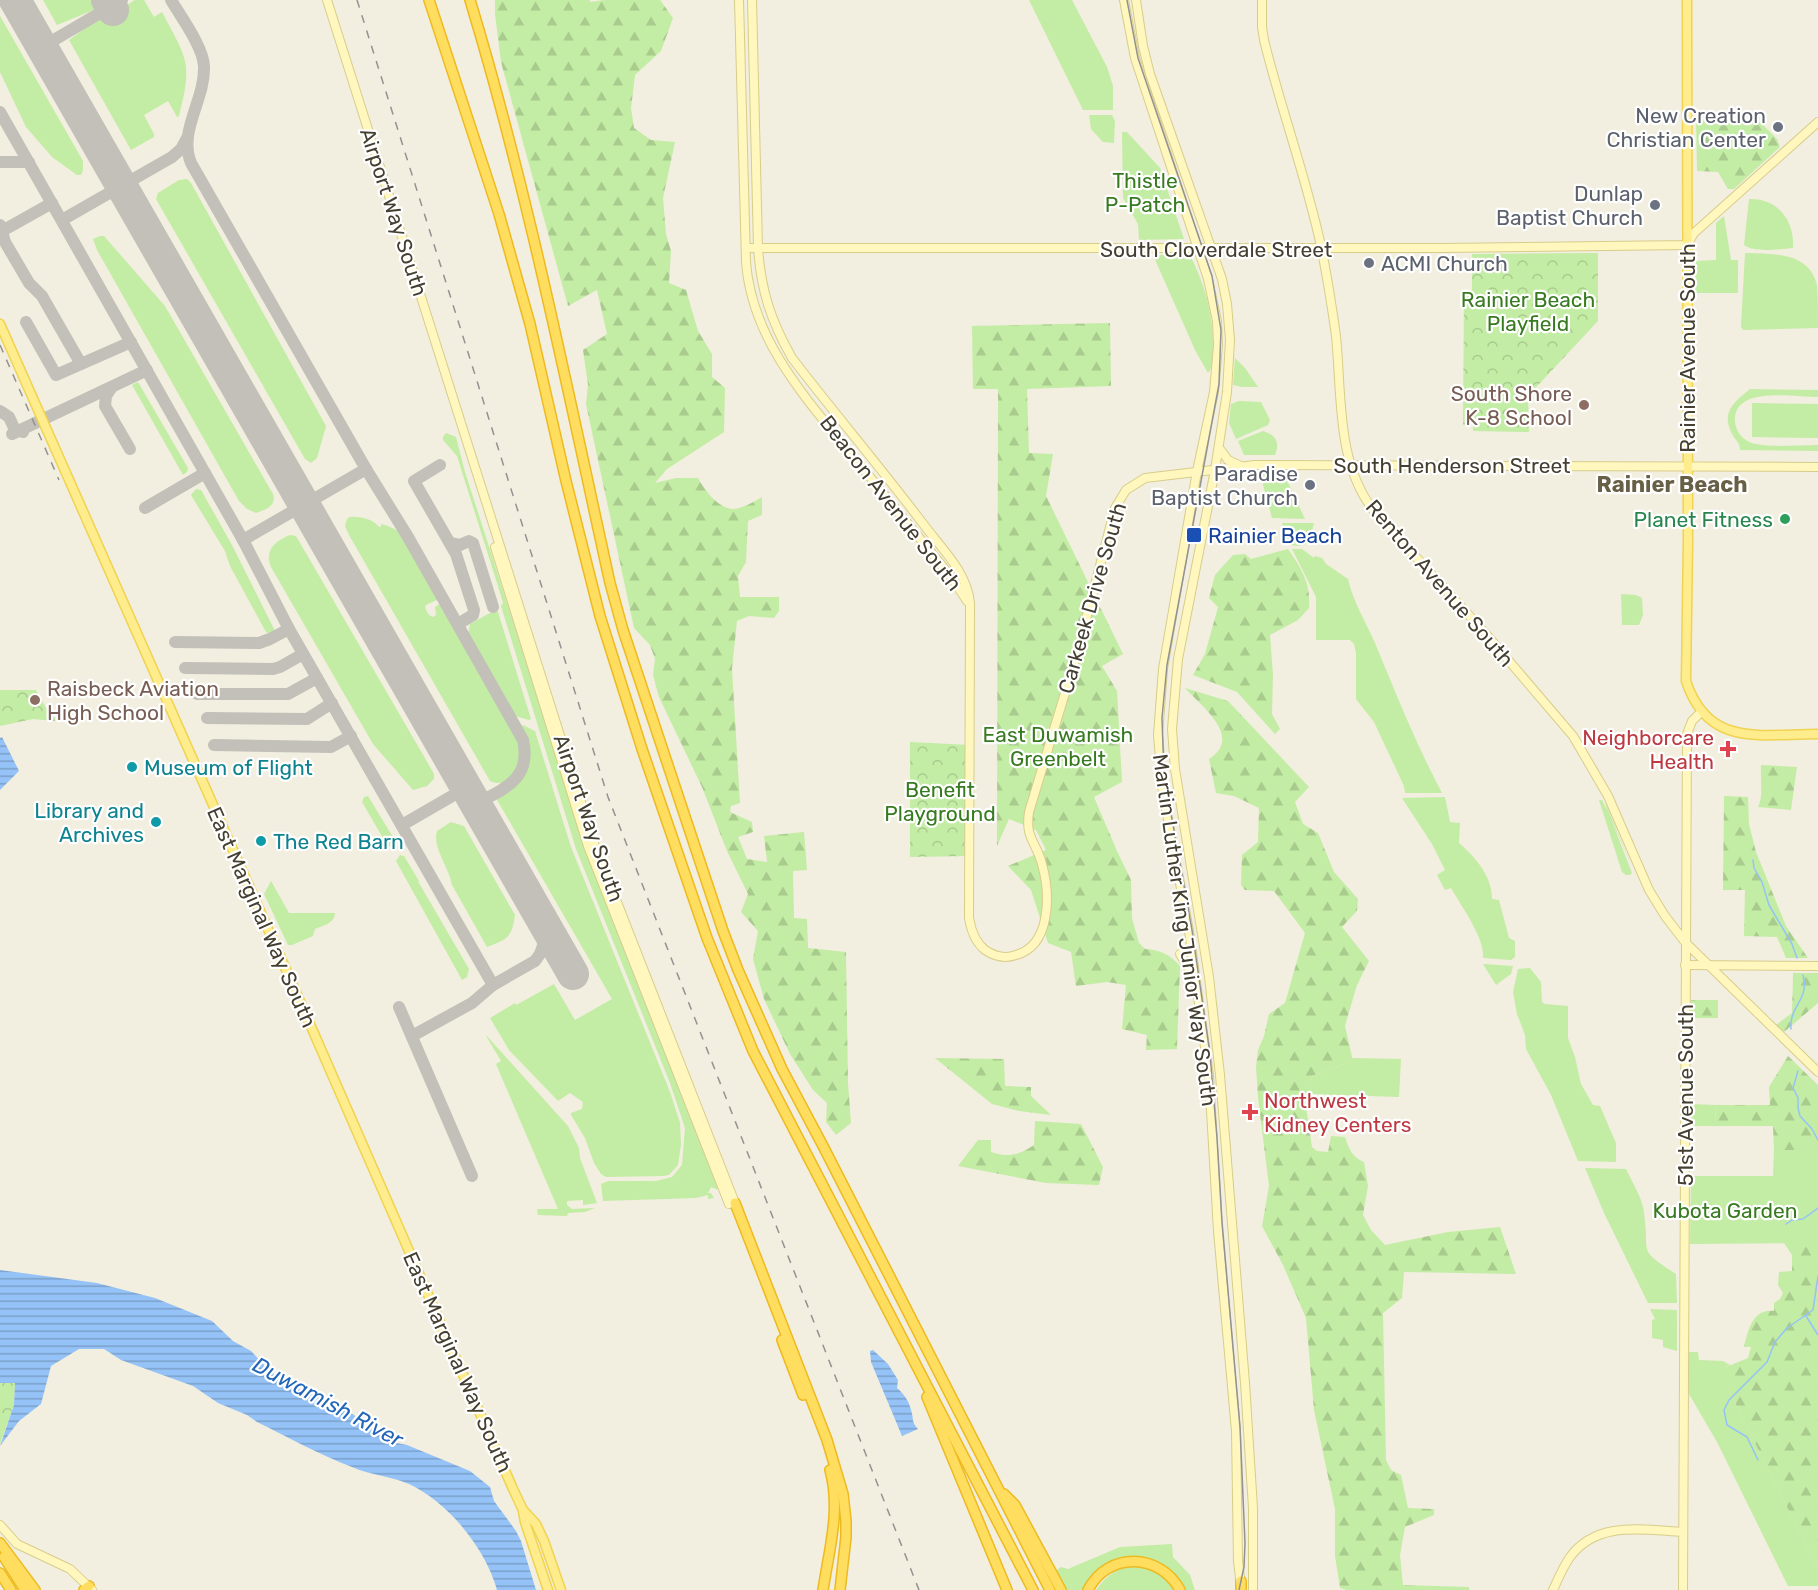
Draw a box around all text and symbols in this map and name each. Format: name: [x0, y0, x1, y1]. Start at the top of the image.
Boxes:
place label: New Creation Christian Center: [1606, 103, 1766, 152]
marker: New Creation Christian Center: [1771, 120, 1785, 134]
street label: Airport Way South: [355, 125, 433, 299]
park label: Thistle P-Patch: [1105, 168, 1185, 217]
place label: Dunlap Baptist Church: [1496, 181, 1643, 230]
marker: Dunlap Baptist Church: [1648, 198, 1662, 212]
street label: South Cloverdale Street: [1100, 237, 1332, 262]
street label: Rainier Avenue South: [1675, 243, 1700, 453]
place label: ACMI Church: [1381, 251, 1508, 276]
marker: ACMI Church: [1362, 256, 1376, 270]
park label: Rainier Beach Playfield: [1461, 287, 1595, 336]
place label: South Shore K-8 School: [1451, 381, 1572, 430]
marker: South Shore K-8 School: [1577, 398, 1591, 412]
street label: Beacon Avenue South: [815, 410, 967, 596]
street label: South Henderson Street: [1334, 453, 1570, 478]
place label: Paradise Baptist Church: [1151, 461, 1298, 510]
district label: Rainier Beach: [1596, 471, 1748, 498]
marker: Paradise Baptist Church: [1303, 478, 1317, 492]
street label: Renton Avenue South: [1361, 494, 1519, 672]
street label: Carkeek Drive South: [1053, 500, 1131, 696]
place label: Planet Fitness: [1634, 507, 1773, 532]
marker: Planet Fitness: [1778, 512, 1792, 526]
place label: Rainier Beach: [1208, 523, 1342, 548]
marker: Rainier Beach: [1185, 526, 1203, 544]
place label: Raisbeck Aviation High School: [47, 676, 219, 725]
marker: Raisbeck Aviation High School: [28, 693, 42, 707]
park label: East Duwamish Greenbelt: [983, 722, 1133, 771]
place label: Neighborcare Health: [1582, 725, 1714, 774]
street label: Airport Way South: [549, 731, 629, 905]
marker: Neighborcare Health: [1719, 740, 1737, 758]
street label: Martin Luther King Junior Way South: [1148, 752, 1222, 1108]
place label: Museum of Flight: [144, 755, 313, 780]
marker: Museum of Flight: [125, 760, 139, 774]
park label: Benefit Playground: [884, 777, 996, 826]
place label: Library and Archives: [34, 798, 144, 847]
street label: East Marginal Way South: [202, 803, 322, 1031]
marker: Library and Archives: [149, 815, 163, 829]
place label: The Red Barn: [273, 829, 404, 854]
marker: The Red Barn: [254, 834, 268, 848]
street label: 51st Avenue South: [1673, 1004, 1698, 1186]
place label: Northwest Kidney Centers: [1264, 1088, 1411, 1137]
marker: Northwest Kidney Centers: [1241, 1103, 1259, 1121]
park label: Kubota Garden: [1653, 1198, 1797, 1223]
street label: East Marginal Way South: [398, 1248, 518, 1476]
water label: Duwamish River: [248, 1351, 409, 1454]

